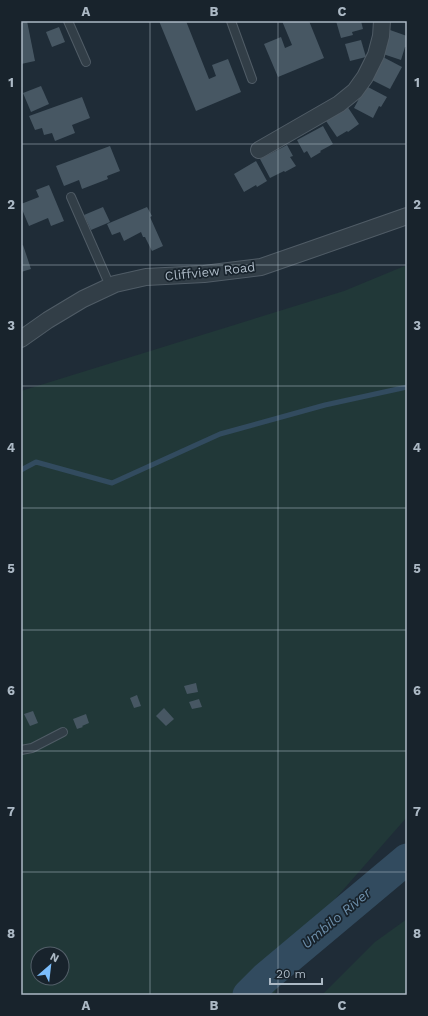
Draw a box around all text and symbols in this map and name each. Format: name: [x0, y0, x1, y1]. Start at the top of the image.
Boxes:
text: A: [82, 4, 91, 19]
text: B: [210, 4, 219, 19]
text: C: [338, 4, 347, 19]
text: 1: [8, 75, 14, 90]
text: 1: [414, 75, 420, 90]
text: 2: [7, 197, 15, 212]
text: 2: [413, 197, 421, 212]
street label: Cliffview Road: [164, 259, 256, 284]
text: 3: [7, 318, 15, 333]
text: 3: [413, 318, 421, 333]
text: 4: [7, 440, 16, 455]
text: 4: [413, 440, 422, 455]
text: 5: [7, 561, 15, 576]
text: 5: [413, 561, 421, 576]
text: 6: [7, 683, 15, 698]
text: 6: [413, 683, 421, 698]
text: 7: [7, 804, 15, 819]
text: 7: [413, 804, 421, 819]
water label: Umbilo River: [298, 884, 374, 952]
text: 8: [7, 926, 15, 941]
text: 8: [413, 926, 421, 941]
north arrow: [30, 946, 70, 986]
text: N: [48, 950, 61, 965]
scale bar: [270, 960, 322, 986]
text: 20 m: [276, 967, 306, 981]
text: A: [82, 998, 91, 1013]
text: B: [210, 998, 219, 1013]
text: C: [338, 998, 347, 1013]

